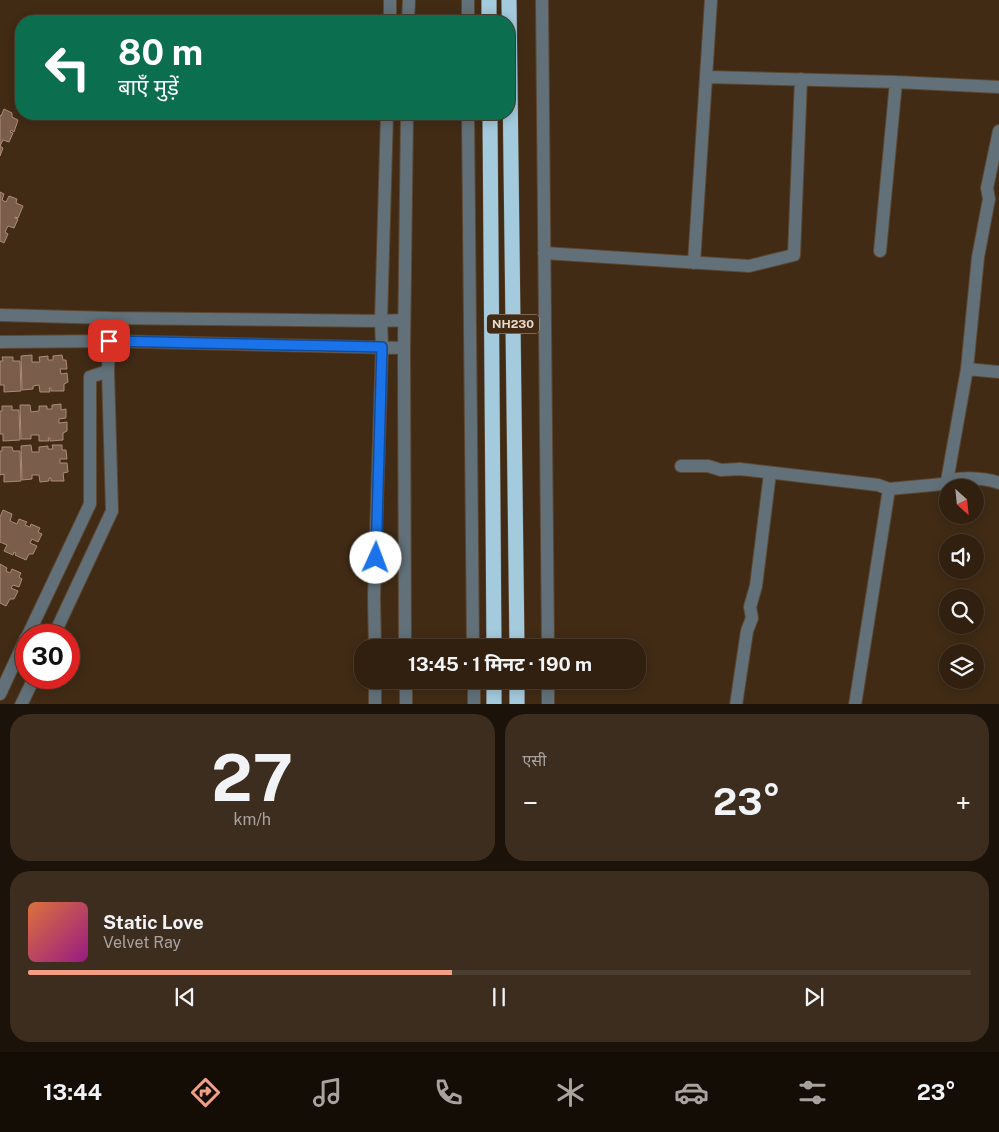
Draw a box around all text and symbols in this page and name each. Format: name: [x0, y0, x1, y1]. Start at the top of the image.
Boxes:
text: 80 m: [118, 32, 203, 73]
icon: left: [35, 35, 100, 100]
text: बाएँ मुड़ें: [118, 74, 179, 100]
road number: NH230: [487, 314, 539, 334]
pin: [88, 320, 130, 362]
icon: arrive: [95, 327, 123, 355]
north arrow: [939, 479, 984, 524]
map controls: [939, 479, 984, 689]
position arrow: [349, 531, 401, 583]
button: sound: [939, 534, 984, 579]
button: search: [939, 589, 984, 634]
speed limit sign: 30: [15, 624, 80, 689]
button: layers: [939, 644, 984, 689]
text: 13:45 · 1 मिनट · 190 m: [408, 653, 592, 675]
text: 27: [211, 739, 293, 816]
text: एसी: [523, 751, 546, 770]
text: 23°: [713, 779, 780, 824]
text: −: [523, 786, 538, 819]
text: +: [955, 786, 971, 819]
text: km/h: [233, 810, 271, 829]
text: Static Love: [103, 911, 204, 933]
text: Velvet Ray: [103, 933, 181, 952]
icon: previous: [171, 983, 199, 1011]
icon: pause: [485, 983, 513, 1011]
icon: next: [800, 983, 828, 1011]
icon: directions: [188, 1075, 223, 1110]
icon: music: [310, 1075, 345, 1110]
icon: phone: [431, 1075, 466, 1110]
icon: climate: [553, 1075, 588, 1110]
icon: car: [674, 1075, 709, 1110]
icon: filters: [795, 1075, 830, 1110]
text: 13:44: [43, 1079, 102, 1105]
text: 23°: [917, 1079, 956, 1105]

